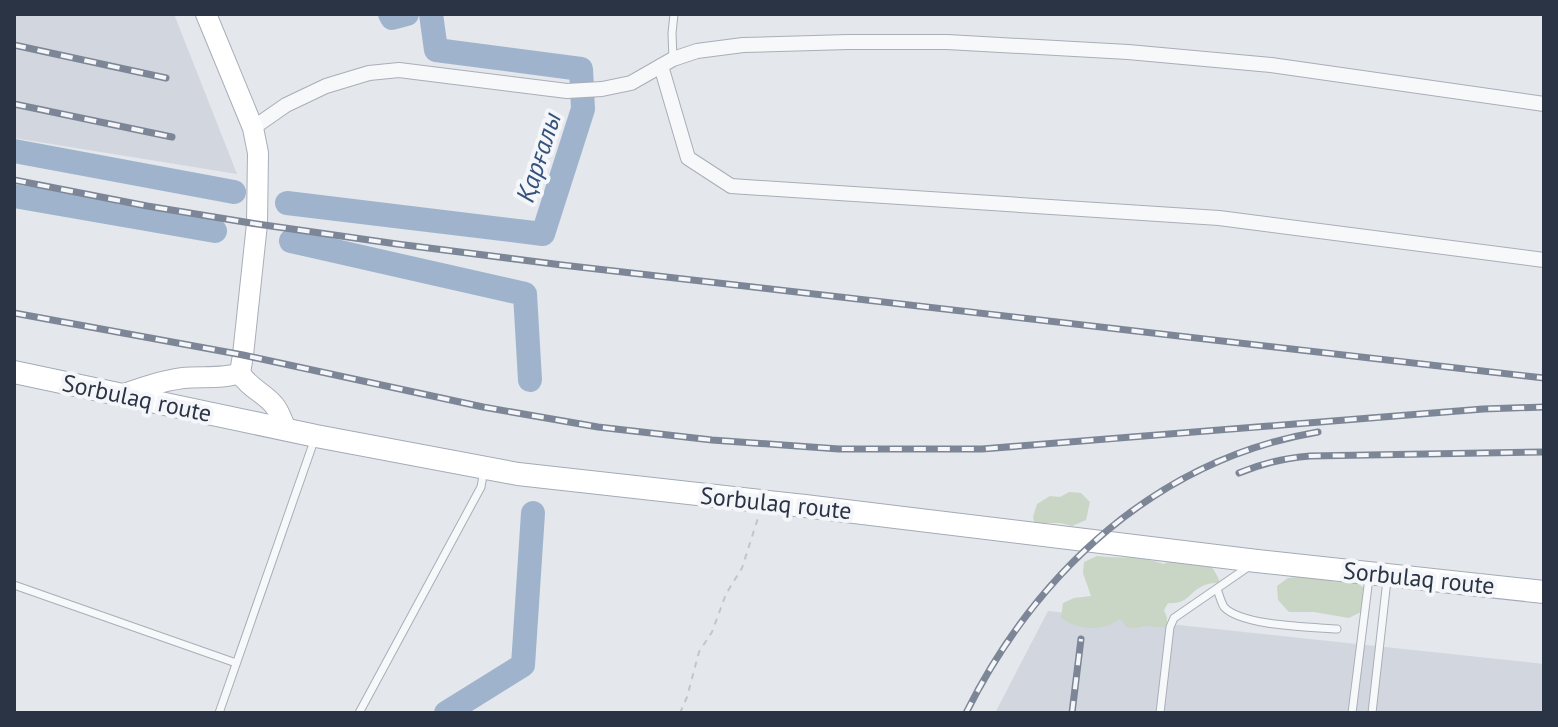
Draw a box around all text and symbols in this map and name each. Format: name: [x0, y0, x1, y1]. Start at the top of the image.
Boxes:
water label: Қарғалы: [508, 107, 568, 206]
street label: Sorbulaq route: [59, 367, 215, 429]
street label: Sorbulaq route: [699, 480, 853, 526]
street label: Sorbulaq route: [1342, 555, 1496, 601]

